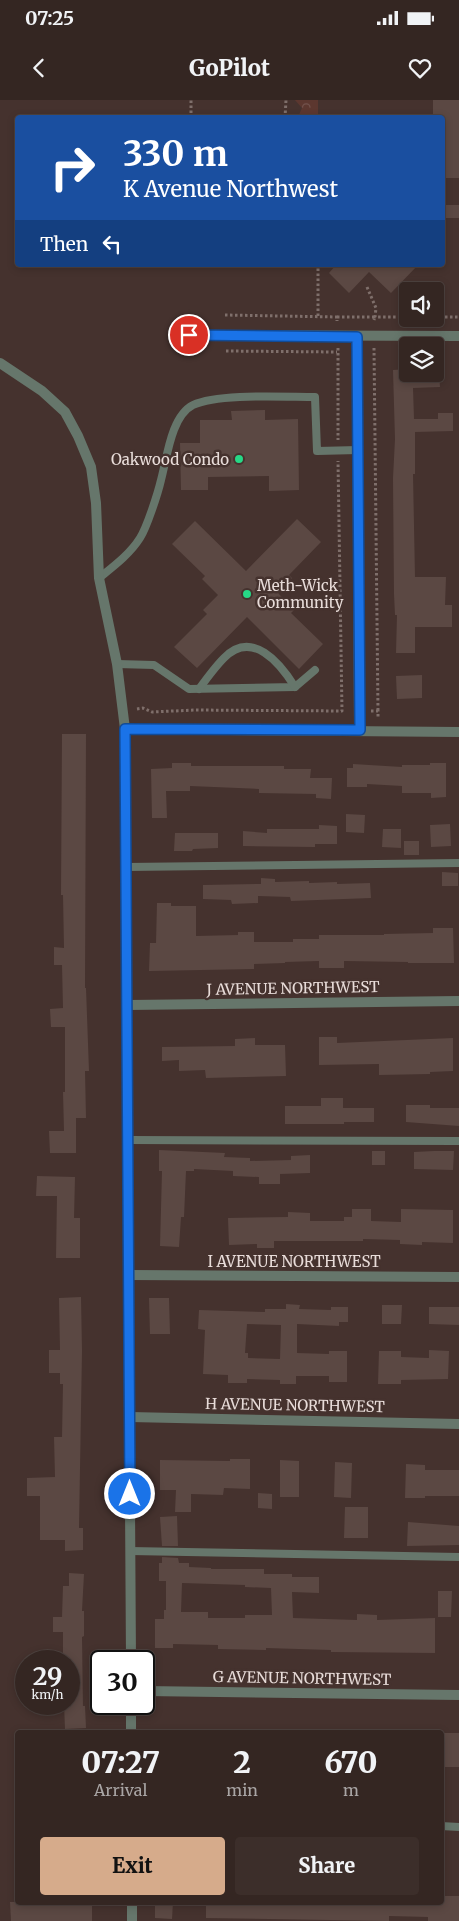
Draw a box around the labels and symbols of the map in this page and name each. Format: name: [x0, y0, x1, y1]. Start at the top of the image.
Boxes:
pin: [168, 314, 210, 356]
place label: Oakwood Condo: [111, 450, 229, 469]
marker: Oakwood Condo: [233, 453, 245, 465]
place label: Meth-Wick Community: [257, 576, 344, 612]
marker: Meth-Wick Community: [241, 588, 253, 600]
street label: J AVENUE NORTHWEST: [205, 977, 380, 999]
street label: I AVENUE NORTHWEST: [207, 1252, 381, 1271]
street label: H AVENUE NORTHWEST: [205, 1394, 386, 1416]
position arrow: [103, 1467, 155, 1519]
speed limit sign: 30: [90, 1650, 155, 1715]
street label: G AVENUE NORTHWEST: [213, 1667, 392, 1689]

